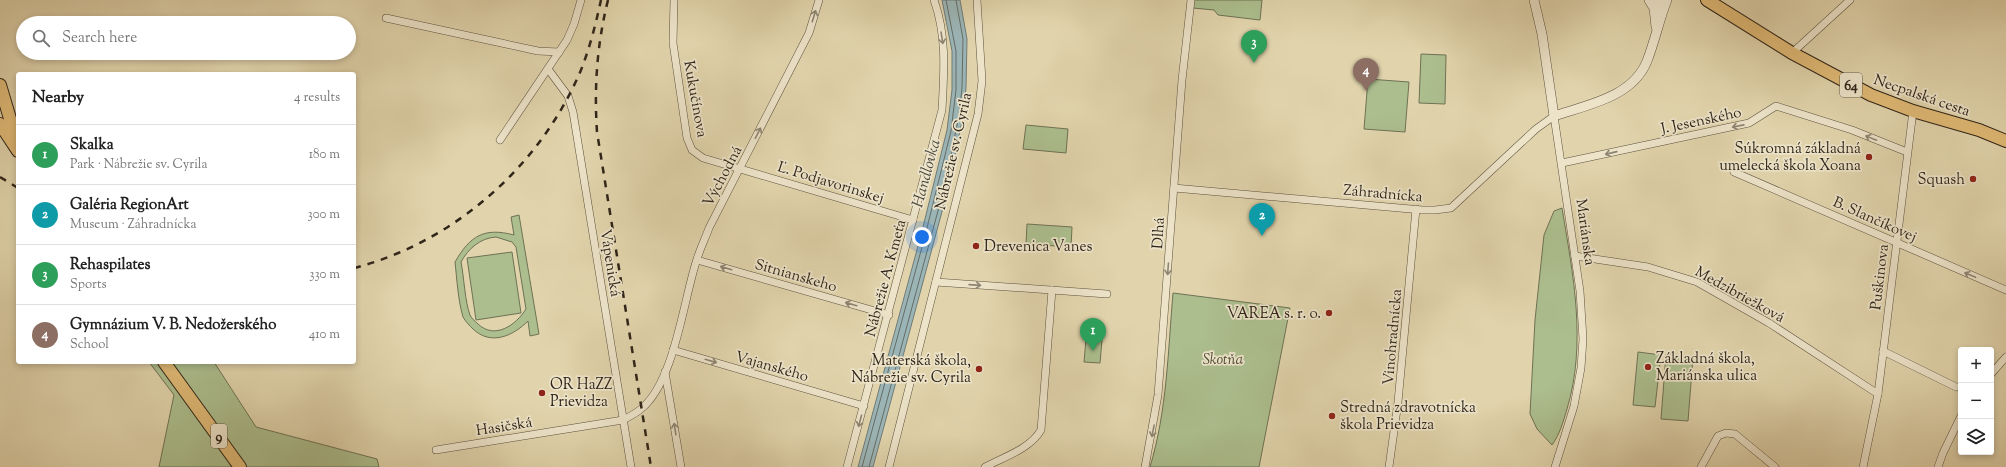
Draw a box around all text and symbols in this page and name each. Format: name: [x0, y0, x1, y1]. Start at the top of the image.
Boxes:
one-way arrow: [811, 10, 818, 23]
search box: [16, 16, 356, 60]
icon: search: [30, 27, 52, 49]
text: Search here: [62, 28, 137, 49]
pin: 3: [1241, 30, 1267, 63]
one-way arrow: [938, 31, 946, 44]
pin: 4: [1353, 58, 1379, 91]
street label: Kukučínova: [677, 59, 712, 139]
street label: Necpalská cesta: [1870, 70, 1973, 123]
road number: 64: [1840, 73, 1862, 97]
text: Nearby: [32, 86, 84, 110]
text: 4 results: [294, 89, 340, 107]
street label: Nábrežie sv. Cyrila: [931, 91, 978, 212]
street label: J. Jesenského: [1658, 103, 1744, 140]
one-way arrow: [1732, 122, 1745, 130]
one-way arrow: [755, 128, 763, 140]
one-way arrow: [1866, 134, 1878, 141]
text: Skalka: [70, 135, 114, 156]
water label: Handlovka: [907, 137, 948, 210]
place label: Súkromná základná umelecká škola Xoana: [1719, 139, 1861, 177]
street label: Východná: [699, 142, 748, 211]
text: 1: [43, 146, 47, 164]
text: 180 m: [309, 146, 340, 164]
one-way arrow: [1605, 150, 1618, 158]
marker: Súkromná základná umelecká škola Xoana: [1864, 152, 1874, 162]
text: Park · Nábrežie sv. Cyrila: [70, 156, 207, 174]
street label: Ľ. Podjavorinskej: [775, 157, 886, 210]
place label: Squash: [1918, 170, 1965, 191]
marker: Squash: [1968, 174, 1978, 184]
street label: Záhradnícka: [1342, 181, 1424, 208]
street label: B. Slančíkovej: [1829, 192, 1920, 248]
text: Galéria RegionArt: [70, 195, 189, 216]
street label: Mariánska: [1569, 198, 1600, 267]
pin: 2: [1249, 203, 1275, 236]
text: 2: [42, 206, 48, 224]
text: 300 m: [308, 206, 340, 224]
text: Museum · Záhradnícka: [70, 216, 197, 234]
street label: Dlhá: [1148, 216, 1171, 250]
street label: Nábrežie A. Kmeťa: [861, 217, 912, 339]
your location: [912, 227, 932, 247]
street label: Vápenická: [594, 228, 625, 299]
place label: Drevenica Vanes: [984, 237, 1092, 258]
marker: Drevenica Vanes: [971, 241, 981, 251]
street label: Puškinova: [1866, 243, 1895, 311]
text: Rehaspilates: [70, 255, 150, 276]
street label: Sitnianskeho: [752, 255, 839, 298]
one-way arrow: [1165, 262, 1172, 275]
street label: Medzibriežková: [1690, 262, 1788, 329]
one-way arrow: [720, 264, 733, 271]
text: 3: [42, 266, 48, 284]
text: 330 m: [309, 266, 340, 284]
one-way arrow: [1965, 270, 1977, 278]
text: Sports: [70, 276, 107, 294]
one-way arrow: [968, 281, 981, 288]
street label: Vinohradnícka: [1379, 288, 1408, 386]
one-way arrow: [845, 300, 858, 307]
place label: VAREA s. r. o.: [1227, 304, 1321, 325]
marker: VAREA s. r. o.: [1324, 308, 1334, 318]
text: Gymnázium V. B. Nedožerského: [70, 315, 276, 336]
pin: 1: [1080, 318, 1106, 351]
text: 4: [42, 326, 48, 344]
text: 410 m: [309, 326, 340, 344]
text: School: [70, 336, 109, 354]
street label: Vajanského: [732, 347, 811, 388]
map controls: [1958, 347, 1994, 455]
button: +: [1958, 347, 1994, 383]
place label: Základná škola, Mariánska ulica: [1656, 349, 1757, 387]
park label: Skotňa: [1203, 350, 1243, 371]
place label: Materská škola, Nábrežie sv. Cyrila: [851, 351, 971, 389]
one-way arrow: [704, 358, 717, 365]
marker: Základná škola, Mariánska ulica: [1643, 362, 1653, 372]
marker: Materská škola, Nábrežie sv. Cyrila: [974, 364, 984, 374]
place label: OR HaZZ Prievidza: [550, 375, 613, 413]
button: −: [1958, 383, 1994, 419]
marker: OR HaZZ Prievidza: [537, 388, 547, 398]
place label: Stredná zdravotnícka škola Prievidza: [1340, 398, 1476, 436]
marker: Stredná zdravotnícka škola Prievidza: [1327, 411, 1337, 421]
street label: Hasičská: [475, 413, 534, 442]
one-way arrow: [856, 414, 863, 427]
button: layers: [1958, 419, 1994, 455]
one-way arrow: [670, 422, 678, 435]
road number: 9: [211, 424, 227, 448]
one-way arrow: [1149, 424, 1157, 437]

